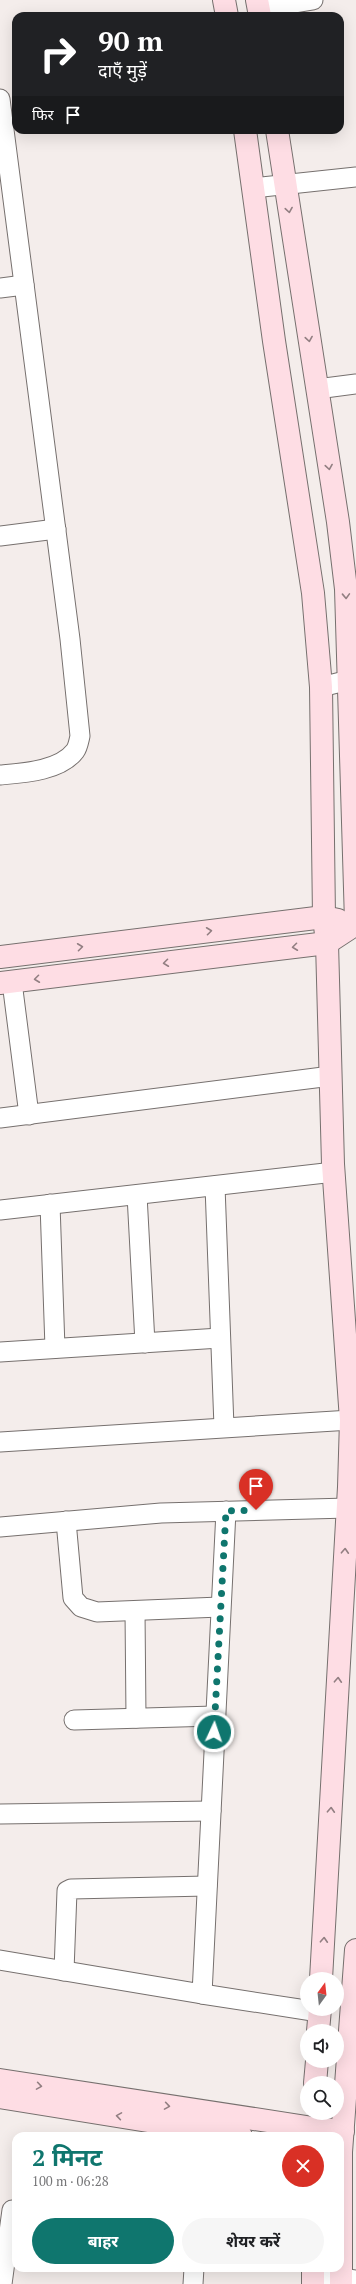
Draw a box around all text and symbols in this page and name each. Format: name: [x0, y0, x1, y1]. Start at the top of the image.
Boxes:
text: 90 m: [98, 22, 163, 59]
icon: right: [32, 28, 84, 80]
text: दाएँ मुड़ें: [98, 58, 147, 82]
text: फिर: [32, 104, 54, 124]
icon: arrive: [62, 104, 84, 126]
one-way arrow: [284, 207, 293, 213]
one-way arrow: [304, 335, 313, 342]
one-way arrow: [324, 464, 333, 470]
one-way arrow: [342, 593, 350, 599]
one-way arrow: [206, 927, 212, 936]
one-way arrow: [292, 942, 298, 951]
one-way arrow: [77, 943, 83, 952]
one-way arrow: [163, 958, 169, 967]
one-way arrow: [34, 974, 40, 983]
pin: [239, 1469, 273, 1510]
icon: arrive: [245, 1475, 267, 1497]
one-way arrow: [341, 1548, 350, 1554]
one-way arrow: [334, 1677, 343, 1683]
position arrow: [193, 1711, 235, 1753]
one-way arrow: [327, 1807, 335, 1813]
one-way arrow: [319, 1937, 328, 1943]
north arrow: [300, 1972, 344, 2016]
map controls: [300, 1972, 344, 2120]
button: sound: [300, 2024, 344, 2068]
button: search: [300, 2076, 344, 2120]
one-way arrow: [35, 2081, 42, 2090]
one-way arrow: [164, 2101, 170, 2110]
one-way arrow: [116, 2113, 123, 2121]
text: 2 मिनट: [32, 2141, 102, 2173]
button: close: [282, 2145, 324, 2187]
text: 100 m · 06:28: [32, 2172, 109, 2190]
button: बाहर: [32, 2218, 174, 2264]
button: शेयर करें: [182, 2218, 324, 2264]

